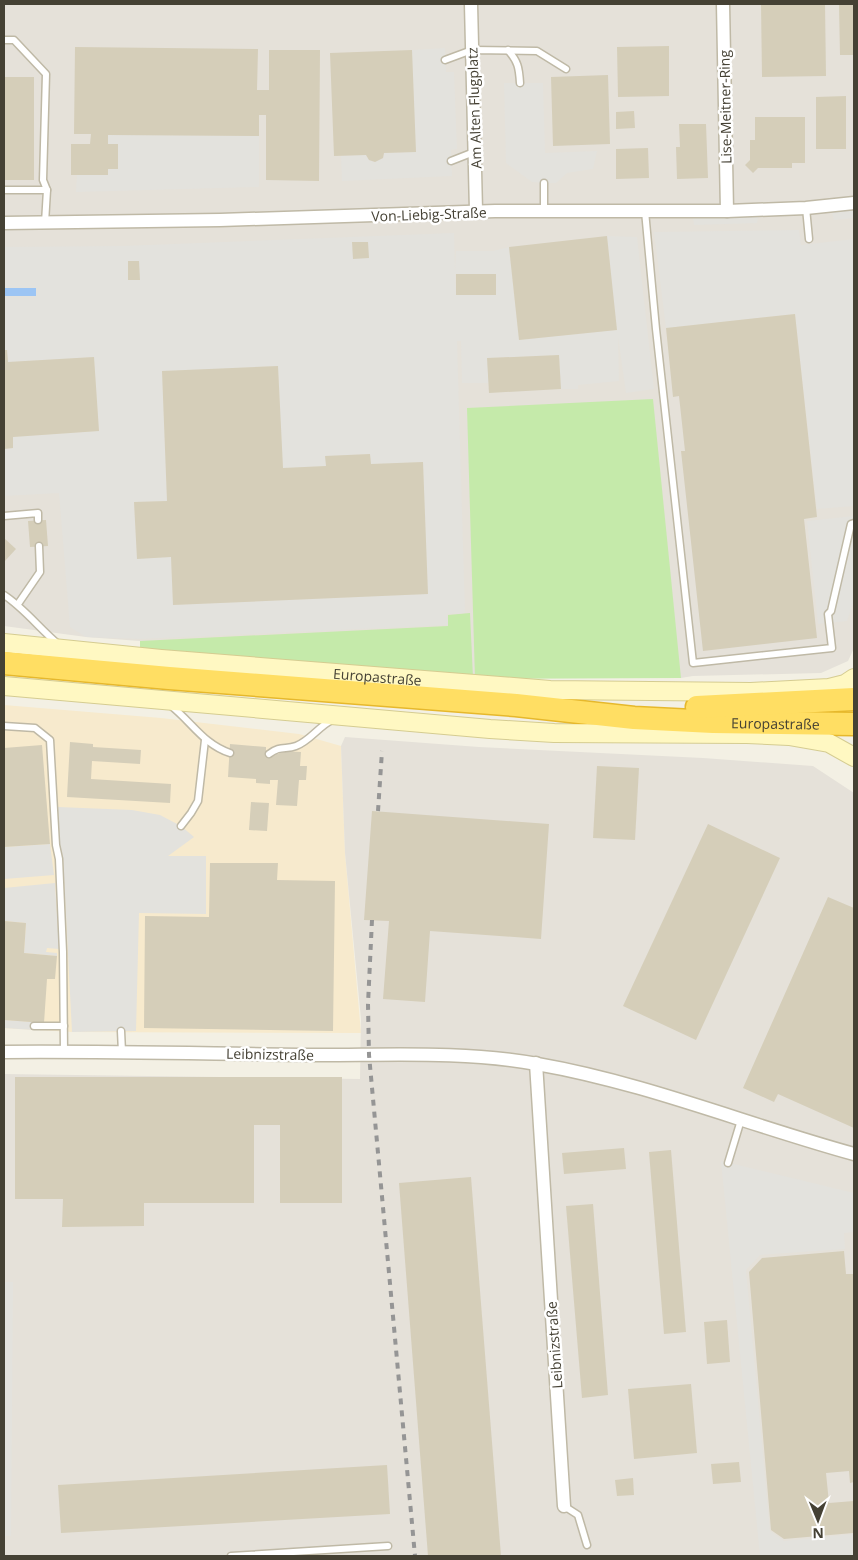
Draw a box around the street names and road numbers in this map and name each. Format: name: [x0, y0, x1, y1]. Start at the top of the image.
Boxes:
street label: Am Alten Flugplatz: [462, 47, 486, 169]
street label: Lise-Meitner-Ring: [715, 50, 735, 164]
street label: Von-Liebig-Straße: [371, 202, 487, 226]
street label: Europastraße: [333, 663, 423, 689]
street label: Europastraße: [731, 713, 820, 733]
street label: Leibnizstraße: [226, 1044, 314, 1064]
street label: Leibnizstraße: [541, 1300, 567, 1389]

